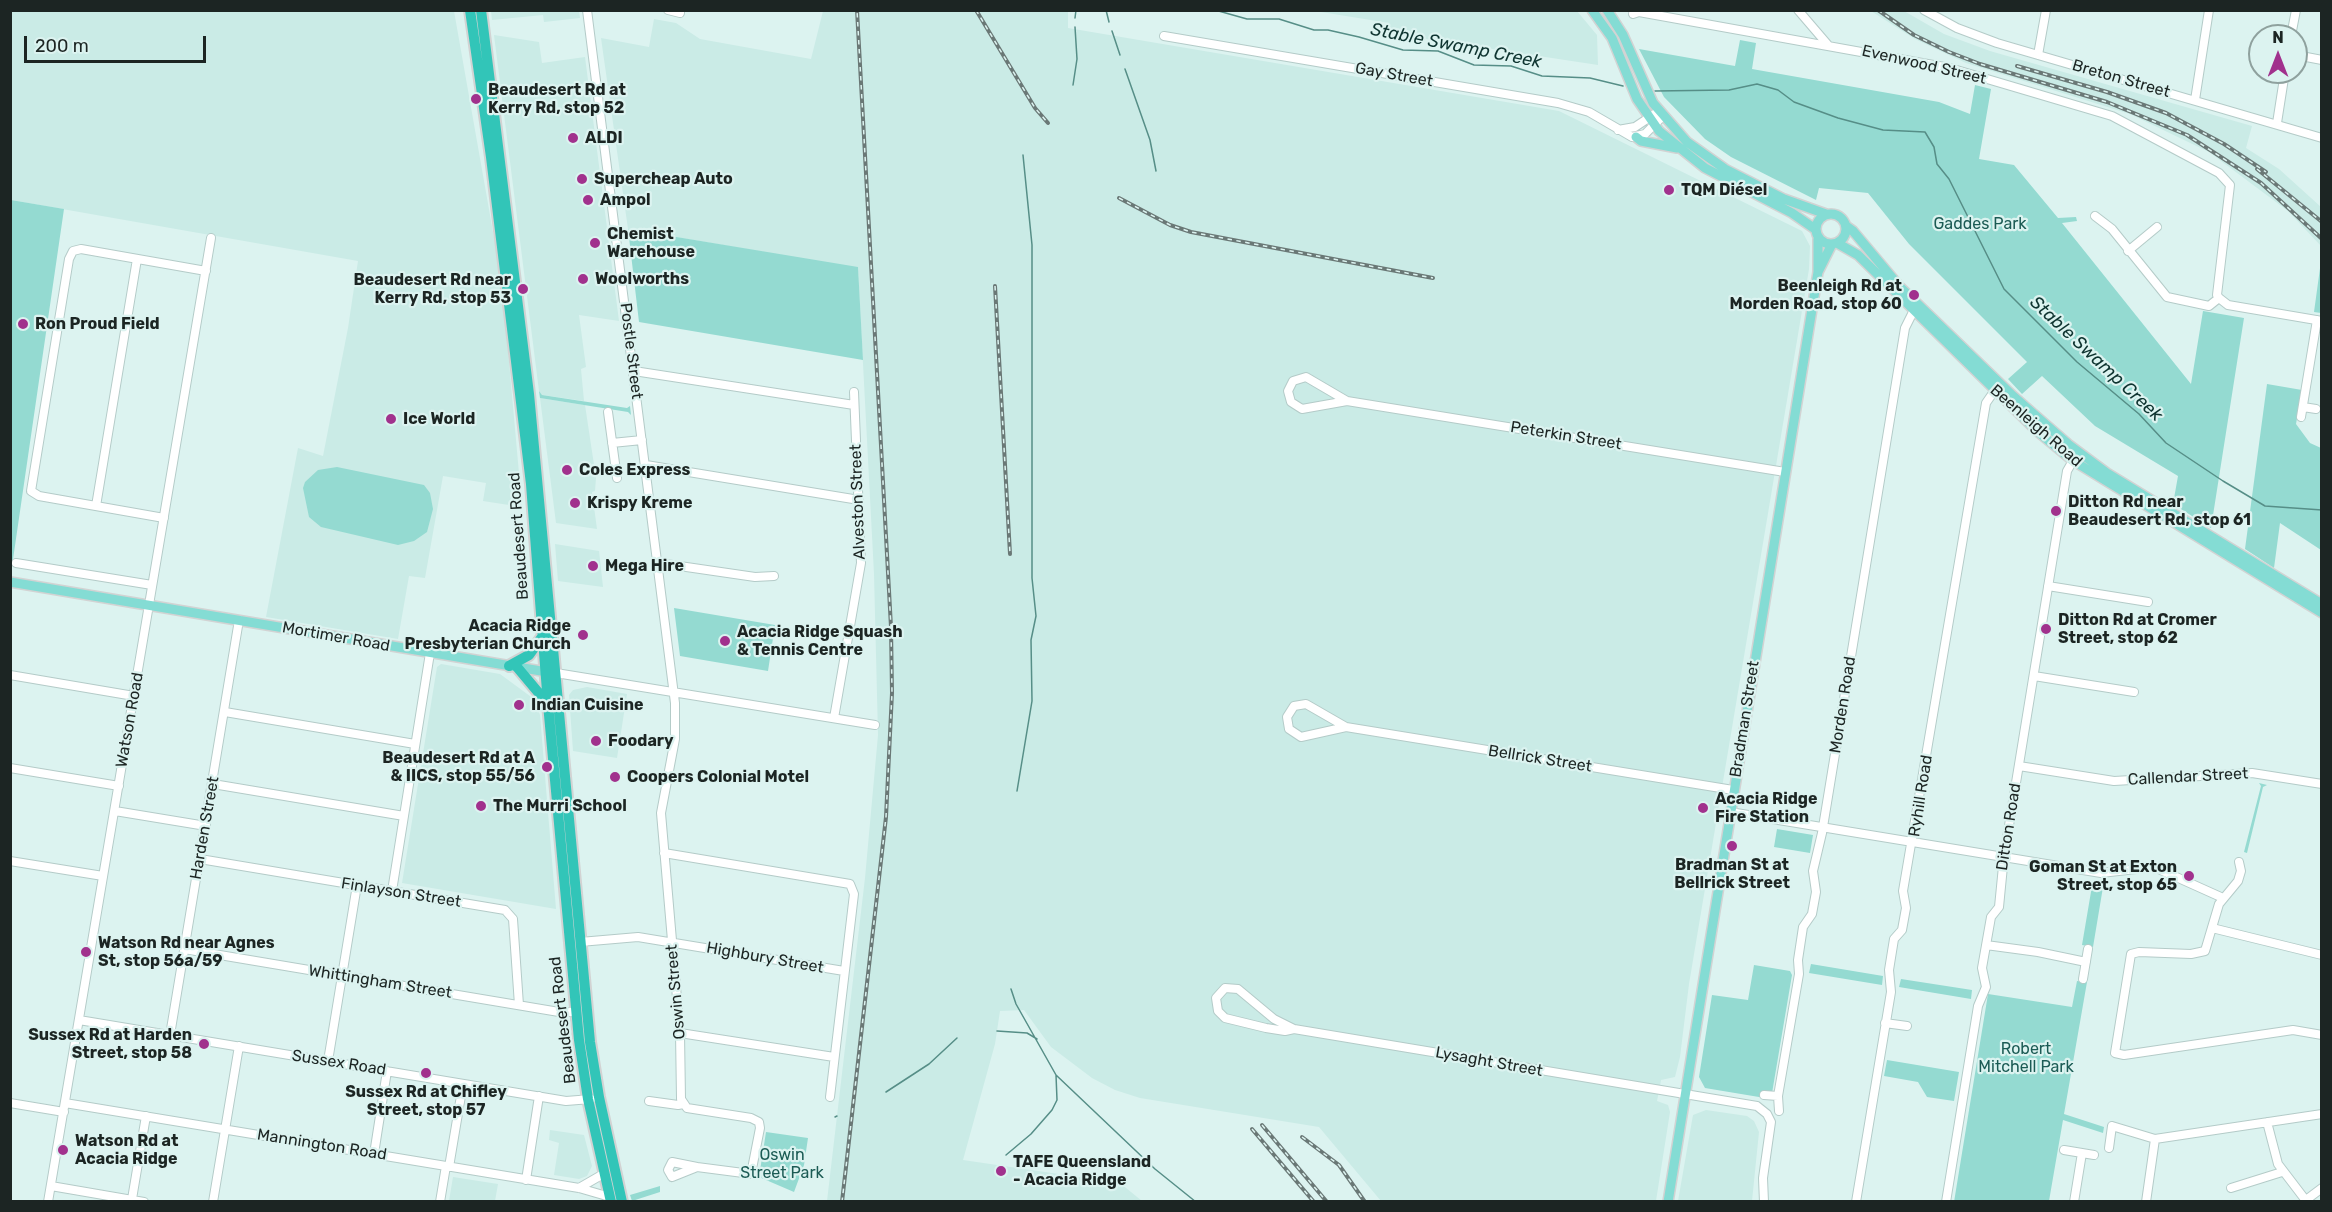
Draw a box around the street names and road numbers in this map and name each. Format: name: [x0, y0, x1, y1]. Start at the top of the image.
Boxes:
street label: Evenwood Street: [1860, 41, 1988, 89]
street label: Breton Street: [2070, 56, 2172, 102]
street label: Gay Street: [1354, 59, 1434, 91]
street label: Postle Street: [616, 302, 646, 400]
street label: Beenleigh Road: [1986, 381, 2086, 471]
street label: Peterkin Street: [1509, 418, 1623, 454]
street label: Alveston Street: [846, 444, 870, 560]
street label: Beaudesert Road: [505, 472, 533, 600]
street label: Mortimer Road: [281, 618, 391, 656]
street label: Morden Road: [1826, 655, 1860, 755]
street label: Bradman Street: [1726, 659, 1764, 779]
street label: Watson Road: [112, 671, 148, 769]
street label: Bellrick Street: [1487, 741, 1593, 777]
street label: Ryhill Road: [1905, 754, 1937, 838]
street label: Callendar Street: [2127, 764, 2249, 790]
street label: Harden Street: [186, 775, 224, 881]
street label: Ditton Road: [1993, 782, 2025, 872]
street label: Finlayson Street: [340, 874, 462, 912]
street label: Highbury Street: [705, 938, 825, 978]
street label: Oswin Street: [662, 944, 690, 1040]
street label: Beaudesert Road: [546, 955, 580, 1085]
street label: Whittingham Street: [307, 961, 453, 1003]
street label: Lysaght Street: [1434, 1043, 1544, 1081]
street label: Sussex Road: [291, 1046, 387, 1080]
street label: Mannington Road: [256, 1125, 388, 1165]

